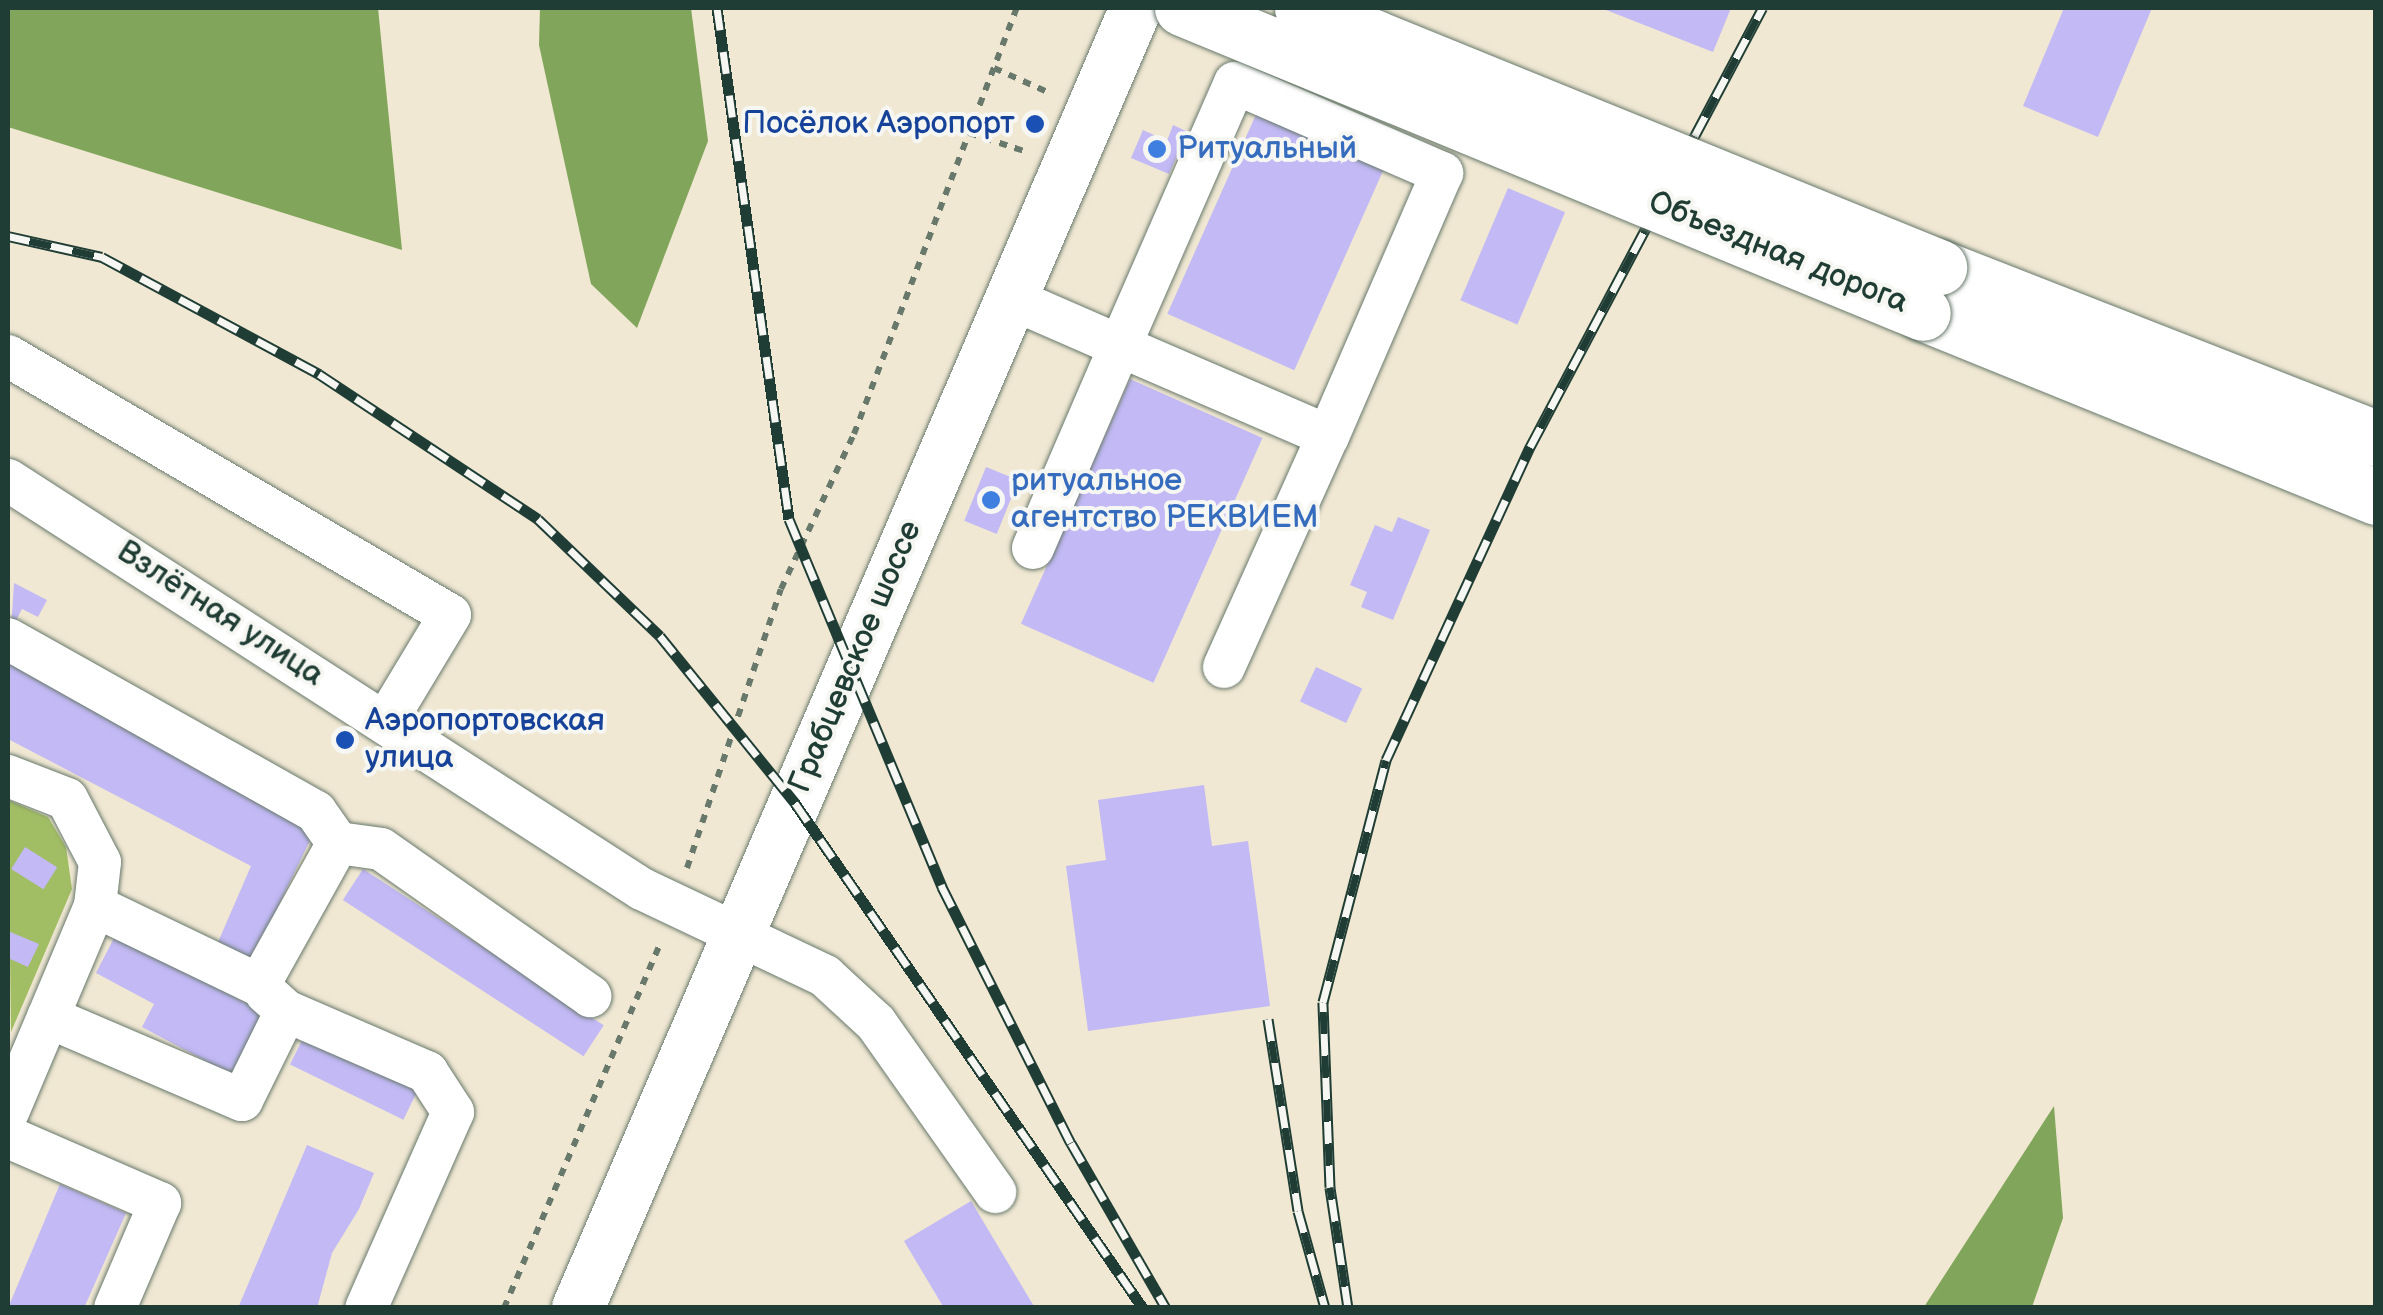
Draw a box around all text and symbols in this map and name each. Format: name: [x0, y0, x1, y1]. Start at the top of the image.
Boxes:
place label: Посёлок Аэропорт: [742, 105, 1015, 143]
marker: Посёлок Аэропорт: [1024, 113, 1046, 135]
place label: Ритуальный: [1177, 130, 1357, 168]
marker: Ритуальный: [1146, 138, 1168, 160]
street label: Объездная дорога: [1643, 183, 1913, 323]
place label: ритуальное агентство РЕКВИЕМ: [1011, 463, 1319, 538]
marker: ритуальное агентство РЕКВИЕМ: [980, 489, 1002, 511]
street label: Грабцевское шоссе: [781, 515, 931, 799]
street label: Взлётная улица: [110, 533, 330, 695]
place label: Аэропортовская улица: [365, 703, 605, 778]
marker: Аэропортовская улица: [334, 729, 356, 751]

